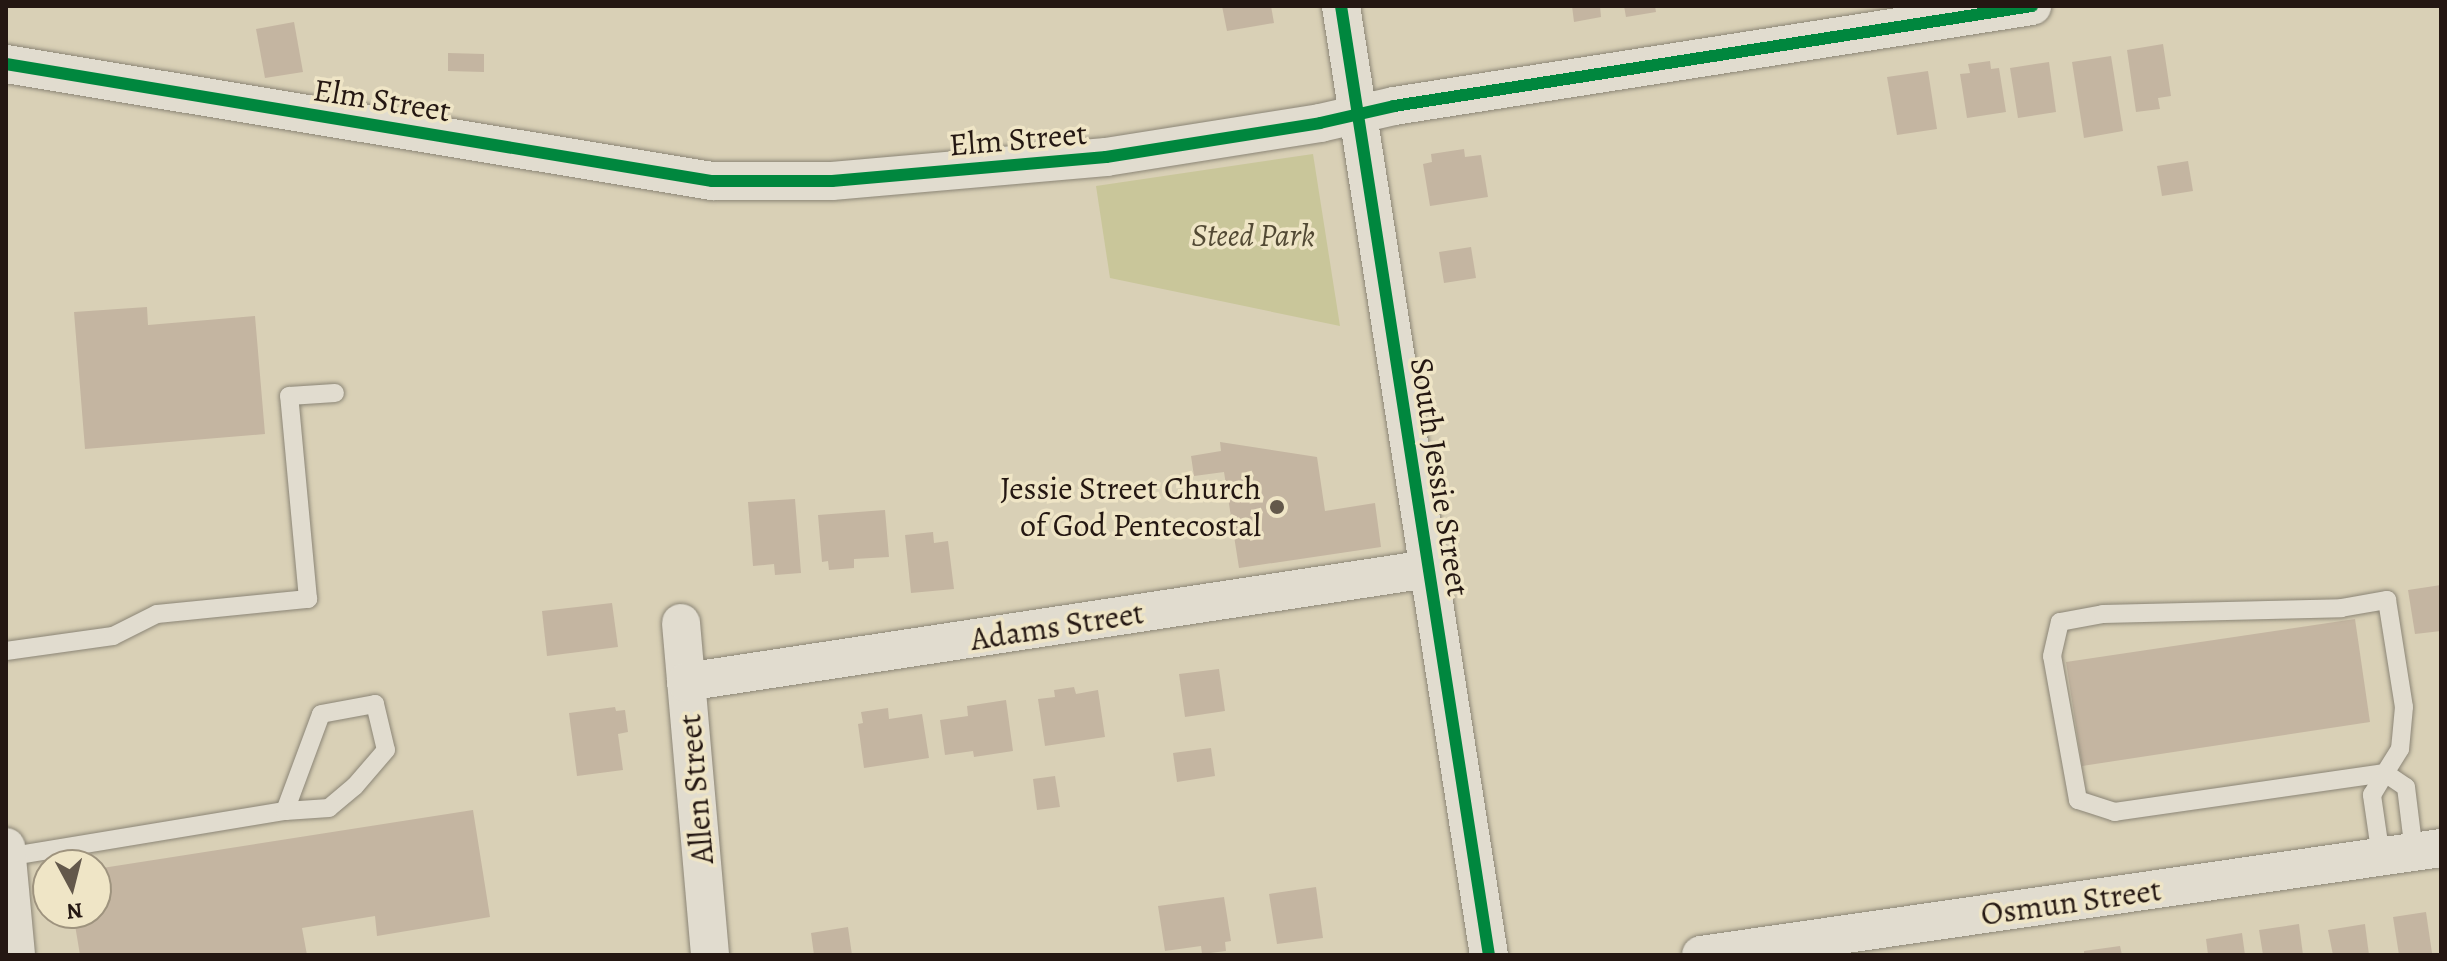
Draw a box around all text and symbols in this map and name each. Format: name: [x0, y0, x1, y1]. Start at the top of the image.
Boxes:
street label: Elm Street: [311, 70, 453, 130]
street label: Elm Street: [947, 114, 1089, 164]
park label: Steed Park: [1191, 216, 1315, 254]
street label: South Jessie Street: [1402, 355, 1478, 599]
place label: Jessie Street Church of God Pentecostal: [1000, 470, 1261, 545]
marker: Jessie Street Church of God Pentecostal: [1268, 498, 1286, 516]
street label: Adams Street: [968, 593, 1146, 659]
street label: Allen Street: [670, 712, 722, 866]
north arrow: [32, 849, 112, 929]
street label: Osmun Street: [1978, 870, 2164, 934]
text: N: [65, 895, 84, 927]

